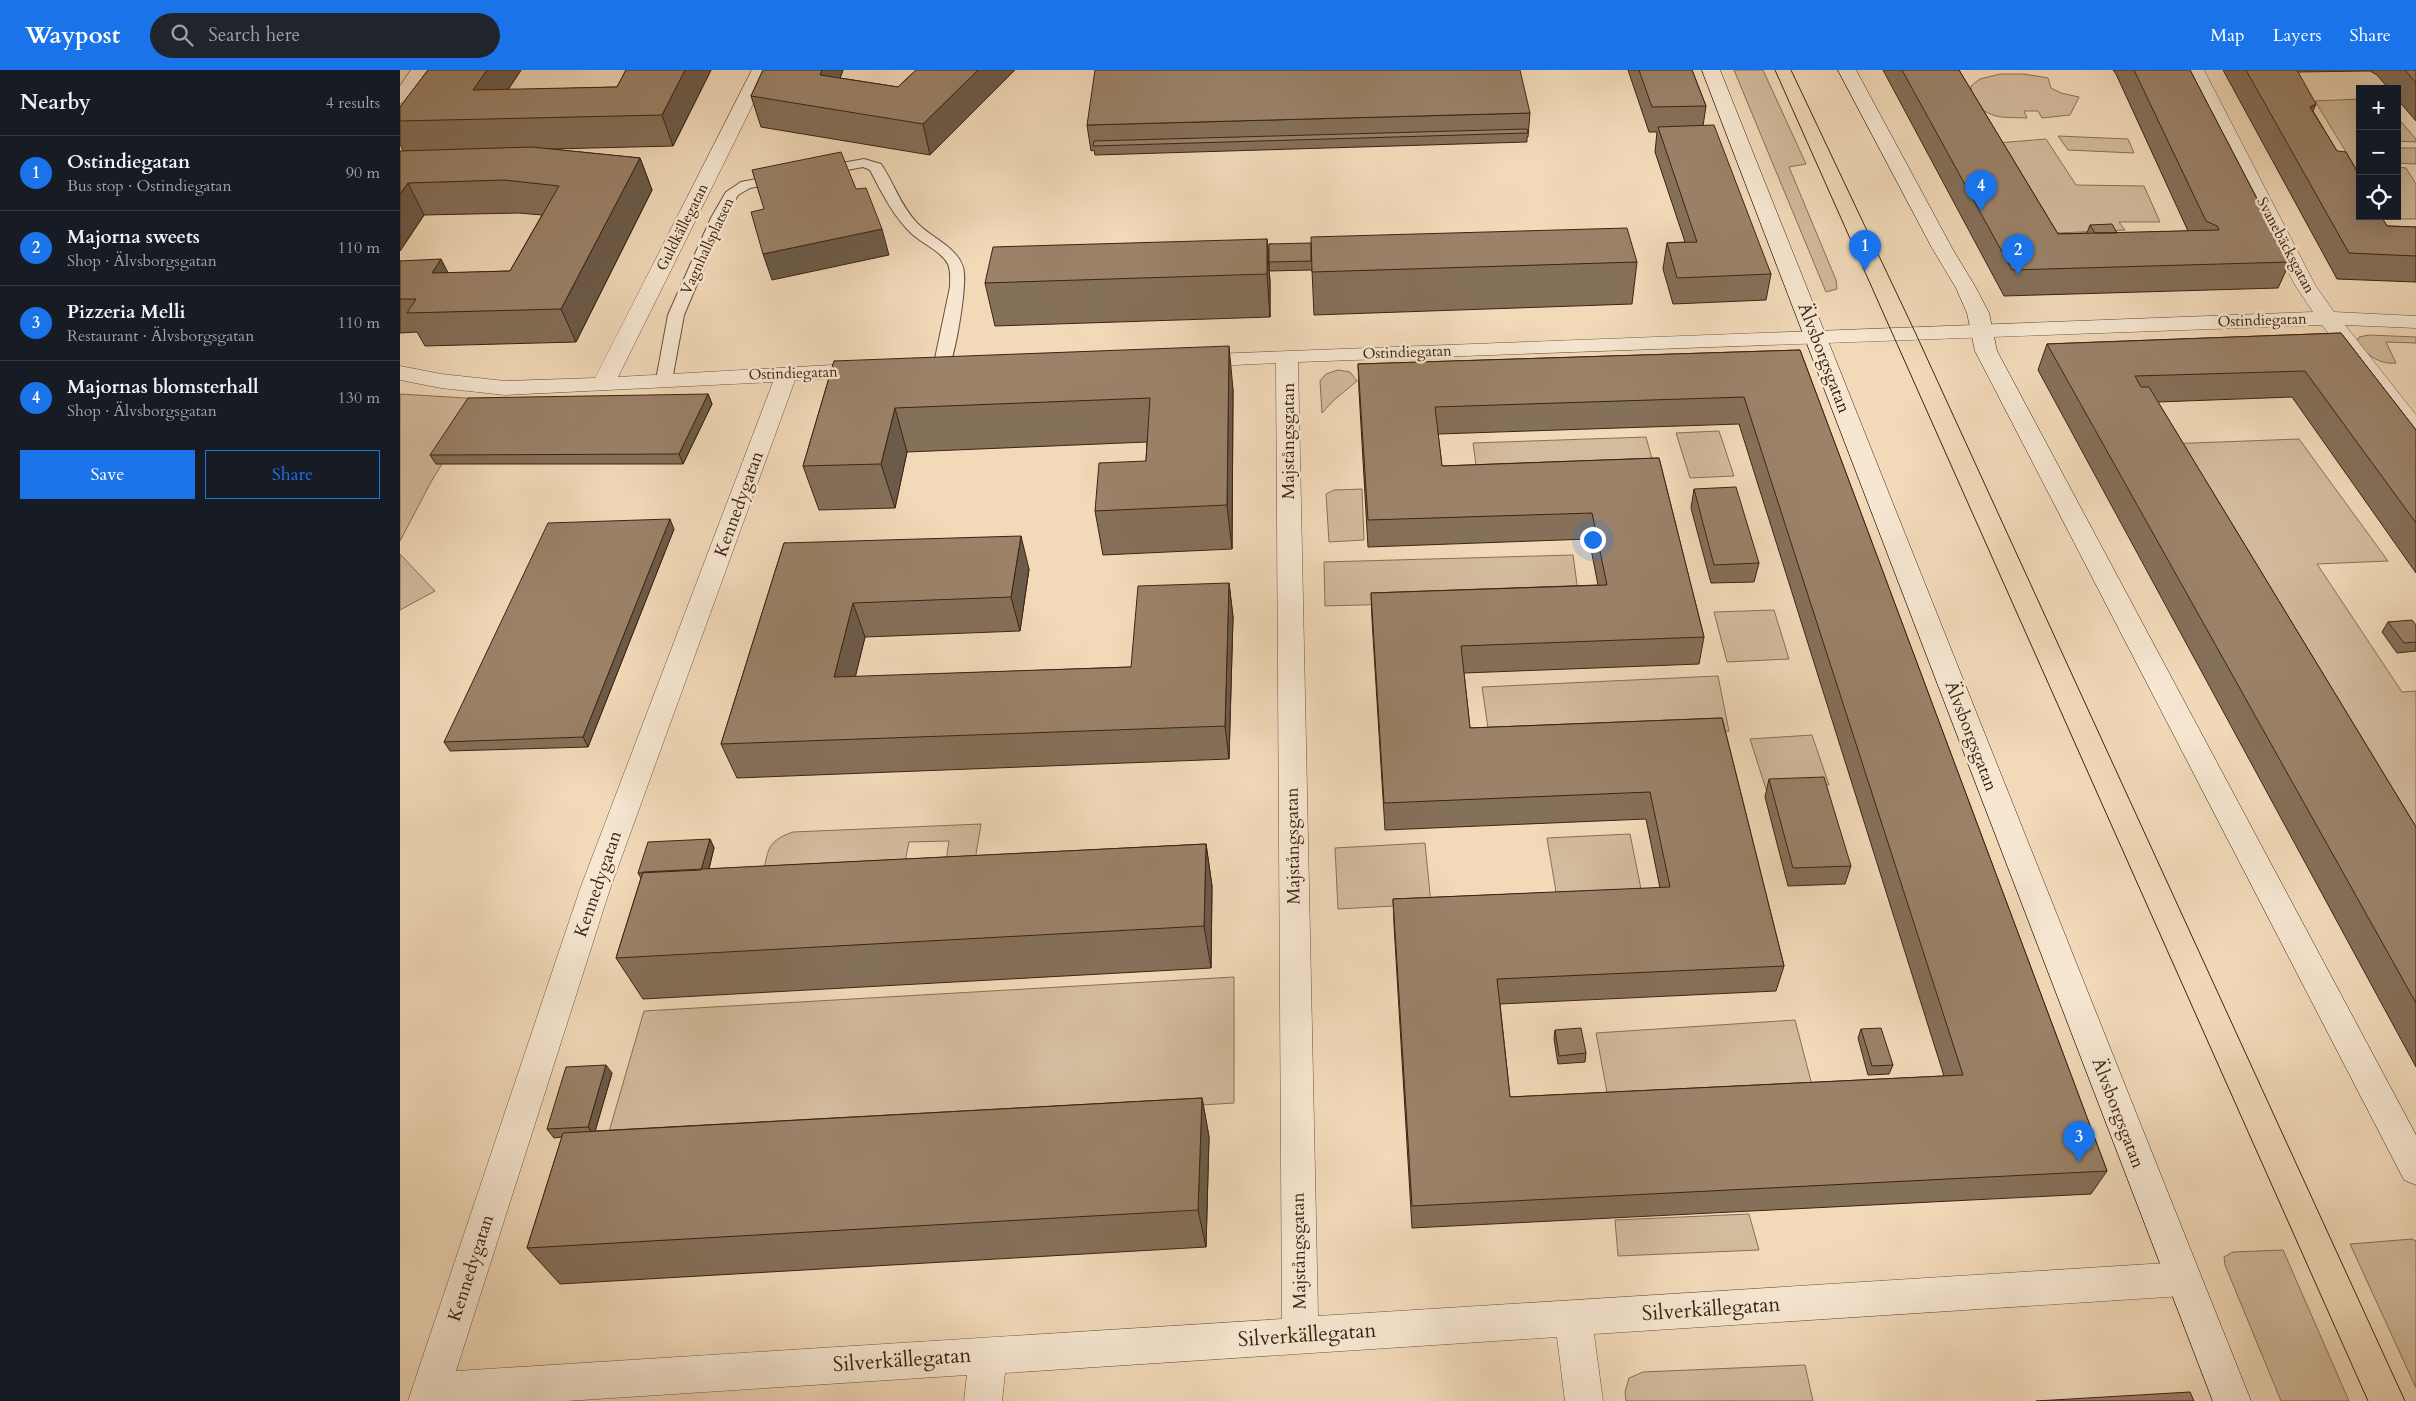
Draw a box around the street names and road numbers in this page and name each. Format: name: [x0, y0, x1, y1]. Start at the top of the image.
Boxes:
street label: Guldkällegatan: [651, 179, 713, 274]
street label: Svanebäcksgatan: [2252, 193, 2320, 297]
street label: Vagnhallsplatsen: [676, 194, 738, 298]
street label: Älvsborgsgatan: [1792, 299, 1857, 417]
street label: Ostindiegatan: [2217, 308, 2307, 332]
street label: Ostindiegatan: [1362, 340, 1452, 364]
street label: Ostindiegatan: [748, 361, 838, 385]
street label: Majstångsgatan: [1276, 382, 1301, 500]
street label: Kennedygatan: [708, 447, 770, 560]
street label: Älvsborgsgatan: [1939, 677, 2004, 795]
street label: Majstångsgatan: [1279, 786, 1307, 905]
street label: Kennedygatan: [568, 827, 628, 940]
street label: Älvsborgsgatan: [2086, 1054, 2151, 1172]
street label: Majstångsgatan: [1285, 1191, 1313, 1310]
street label: Kennedygatan: [442, 1211, 500, 1325]
street label: Silverkällegatan: [1641, 1290, 1781, 1328]
street label: Silverkällegatan: [1237, 1316, 1377, 1354]
street label: Silverkällegatan: [832, 1341, 972, 1379]

